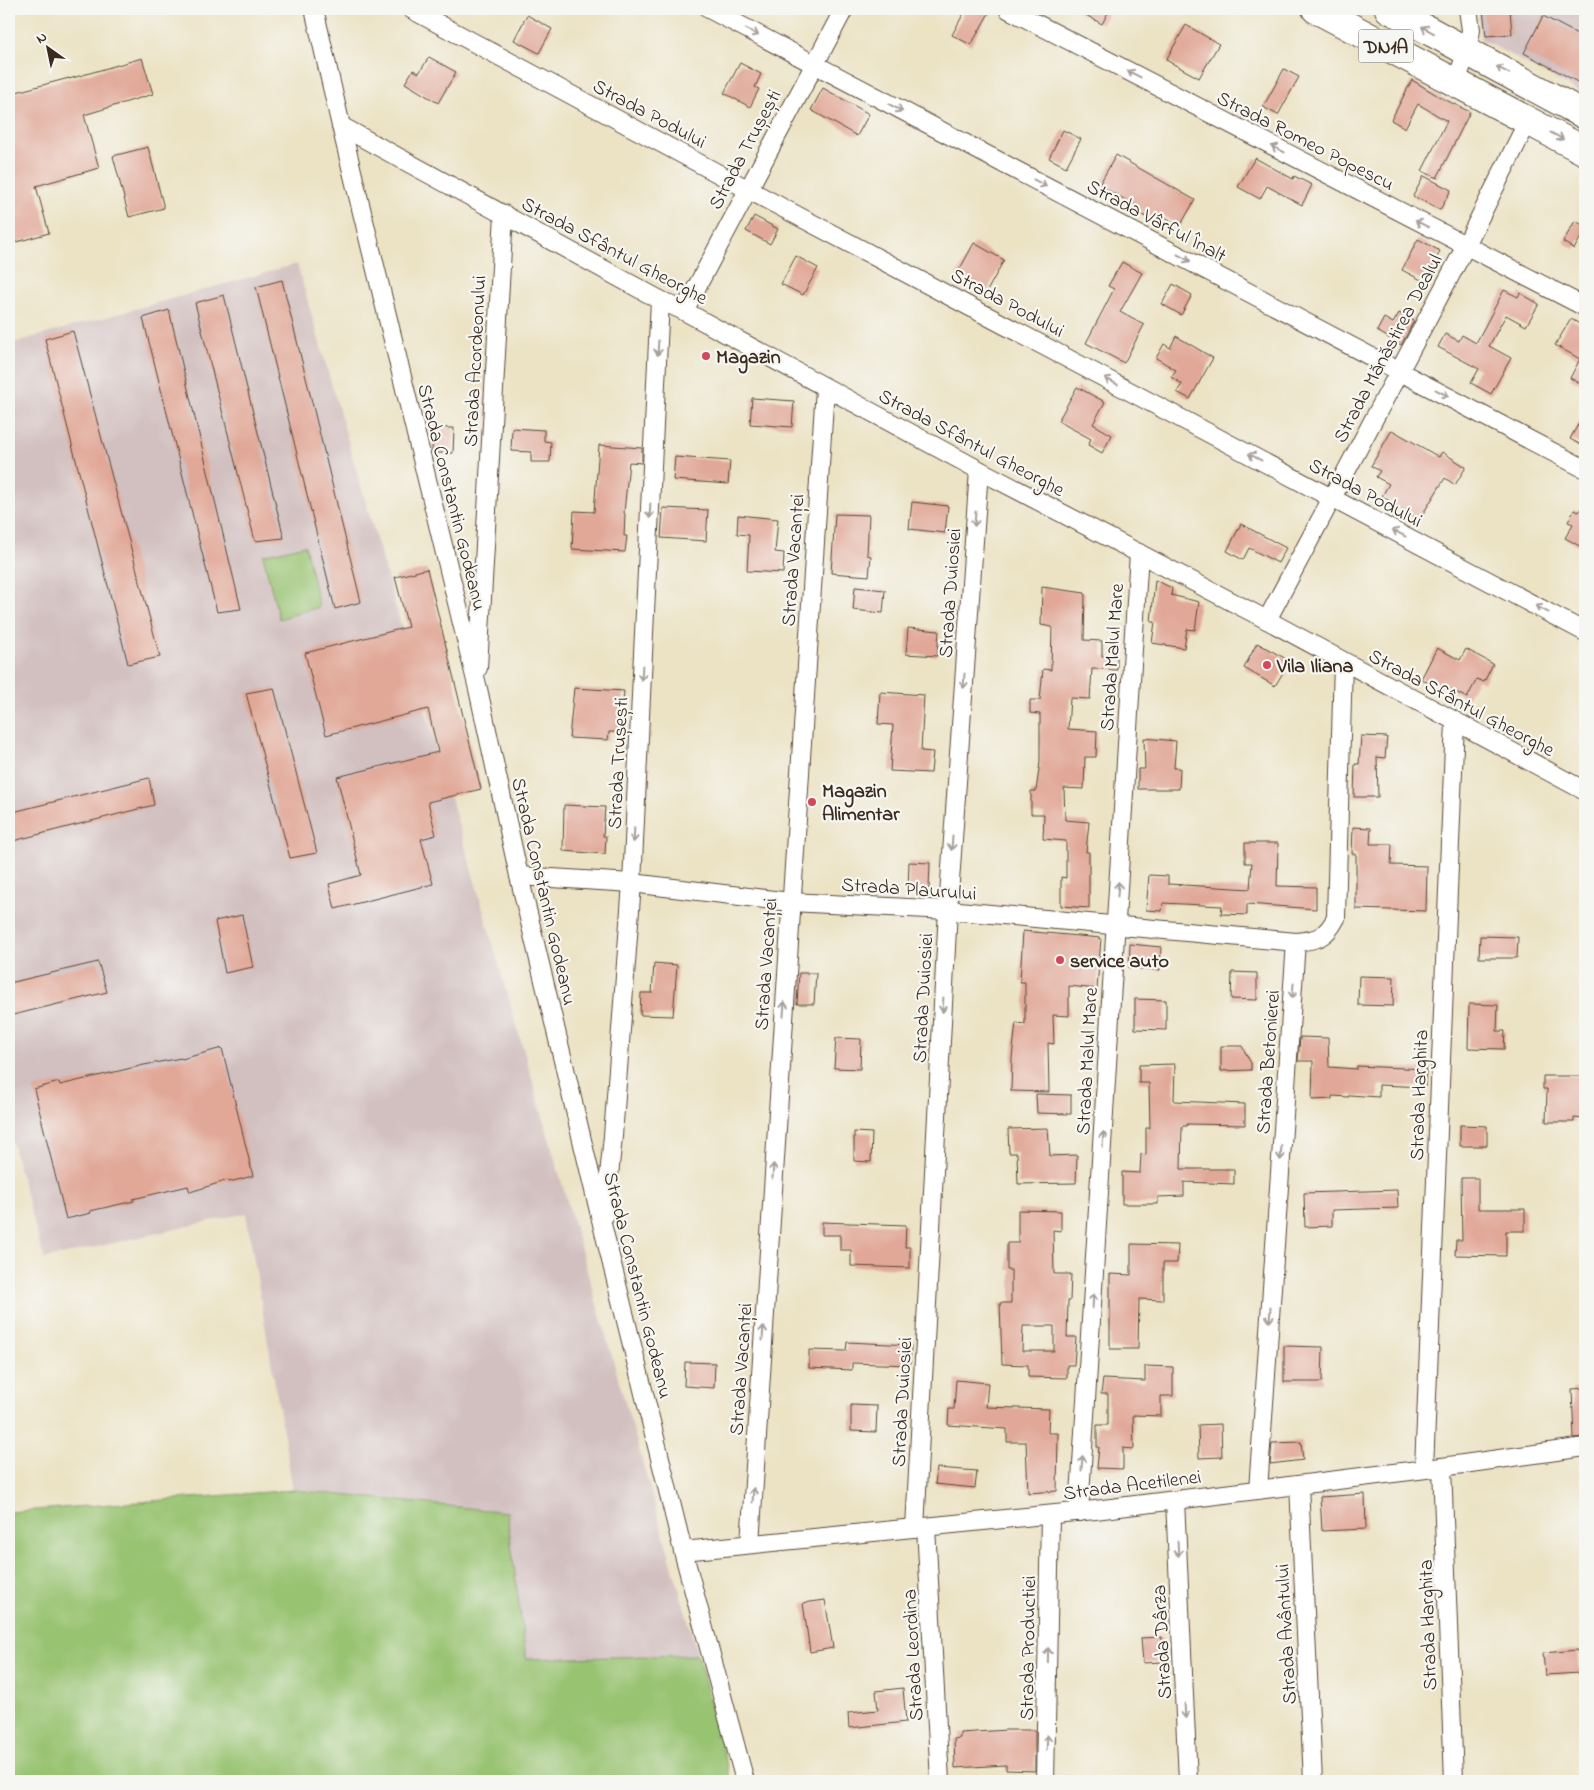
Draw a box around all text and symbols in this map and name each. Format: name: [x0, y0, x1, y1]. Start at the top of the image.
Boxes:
north arrow: [22, 22, 72, 72]
one-way arrow: [1420, 25, 1435, 35]
text: N: [32, 27, 51, 50]
one-way arrow: [744, 27, 759, 37]
road number: DN1A: [1358, 29, 1414, 62]
one-way arrow: [1495, 65, 1510, 75]
one-way arrow: [1126, 69, 1141, 79]
street label: Strada Podului: [587, 73, 711, 157]
street label: Strada Trușești: [702, 85, 790, 215]
street label: Strada Romeo Popescu: [1211, 85, 1399, 200]
one-way arrow: [888, 103, 902, 113]
one-way arrow: [1549, 131, 1564, 141]
one-way arrow: [1271, 144, 1286, 153]
street label: Strada Vârful Înalt: [1081, 173, 1231, 271]
one-way arrow: [1032, 178, 1047, 188]
street label: Strada Sfântul Gheorghe: [515, 191, 712, 315]
one-way arrow: [1415, 219, 1430, 228]
street label: Strada Mănăstirea Dealul: [1327, 250, 1451, 449]
one-way arrow: [1176, 253, 1191, 263]
street label: Strada Podului: [945, 262, 1069, 346]
street label: Strada Acordeonului: [458, 275, 495, 448]
one-way arrow: [653, 340, 663, 356]
place label: Magazin: [716, 344, 781, 374]
marker: Magazin: [700, 350, 712, 362]
one-way arrow: [1104, 376, 1119, 386]
street label: Strada Constantin Godeanu: [408, 381, 493, 614]
street label: Strada Sfântul Gheorghe: [872, 383, 1069, 507]
one-way arrow: [1434, 389, 1449, 398]
one-way arrow: [1248, 452, 1263, 461]
street label: Strada Podului: [1303, 452, 1427, 536]
street label: Strada Vacanței: [775, 493, 814, 627]
one-way arrow: [646, 503, 655, 519]
one-way arrow: [971, 511, 980, 527]
street label: Strada Duiosiei: [932, 527, 970, 659]
one-way arrow: [1392, 528, 1407, 537]
street label: Strada Malul Mare: [1094, 582, 1133, 732]
one-way arrow: [1535, 604, 1550, 614]
street label: Strada Sfântul Gheorghe: [1362, 643, 1559, 767]
place label: Vila Iliana: [1276, 653, 1353, 682]
marker: Vila Iliana: [1261, 659, 1273, 671]
one-way arrow: [638, 665, 647, 681]
one-way arrow: [959, 673, 969, 689]
street label: Strada Trușești: [602, 696, 637, 830]
street label: Strada Constantin Godeanu: [502, 775, 583, 1008]
place label: Magazin Alimentar: [822, 778, 900, 830]
marker: Magazin Alimentar: [806, 796, 818, 808]
one-way arrow: [630, 827, 639, 843]
one-way arrow: [948, 835, 957, 851]
street label: Strada Plaurului: [840, 871, 977, 910]
one-way arrow: [1113, 881, 1122, 897]
street label: Strada Vacanței: [748, 897, 787, 1031]
street label: Strada Duiosiei: [907, 932, 942, 1064]
place label: service auto: [1070, 948, 1169, 977]
marker: service auto: [1054, 954, 1066, 966]
one-way arrow: [1288, 982, 1297, 998]
street label: Strada Malul Mare: [1070, 987, 1107, 1136]
street label: Strada Betonierei: [1250, 989, 1289, 1135]
one-way arrow: [938, 997, 947, 1013]
one-way arrow: [779, 1001, 788, 1017]
street label: Strada Harghita: [1404, 1029, 1438, 1161]
one-way arrow: [1098, 1131, 1107, 1147]
one-way arrow: [1277, 1145, 1286, 1161]
one-way arrow: [769, 1163, 778, 1179]
street label: Strada Constantin Godeanu: [594, 1169, 679, 1402]
one-way arrow: [1088, 1293, 1097, 1309]
street label: Strada Vacanței: [723, 1302, 762, 1436]
one-way arrow: [1266, 1307, 1275, 1323]
one-way arrow: [759, 1325, 768, 1341]
street label: Strada Duiosiei: [886, 1336, 921, 1468]
one-way arrow: [1078, 1455, 1087, 1471]
street label: Strada Acetilenei: [1062, 1464, 1203, 1509]
one-way arrow: [748, 1487, 757, 1503]
one-way arrow: [1173, 1541, 1182, 1557]
street label: Strada Harghita: [1413, 1559, 1447, 1691]
street label: Strada Avântului: [1269, 1563, 1306, 1705]
street label: Strada Productiei: [1014, 1575, 1045, 1721]
street label: Strada Dârza: [1146, 1584, 1181, 1700]
street label: Strada Leordina: [897, 1588, 932, 1722]
one-way arrow: [1043, 1647, 1053, 1664]
one-way arrow: [1181, 1703, 1190, 1719]
one-way arrow: [1042, 1735, 1051, 1751]

